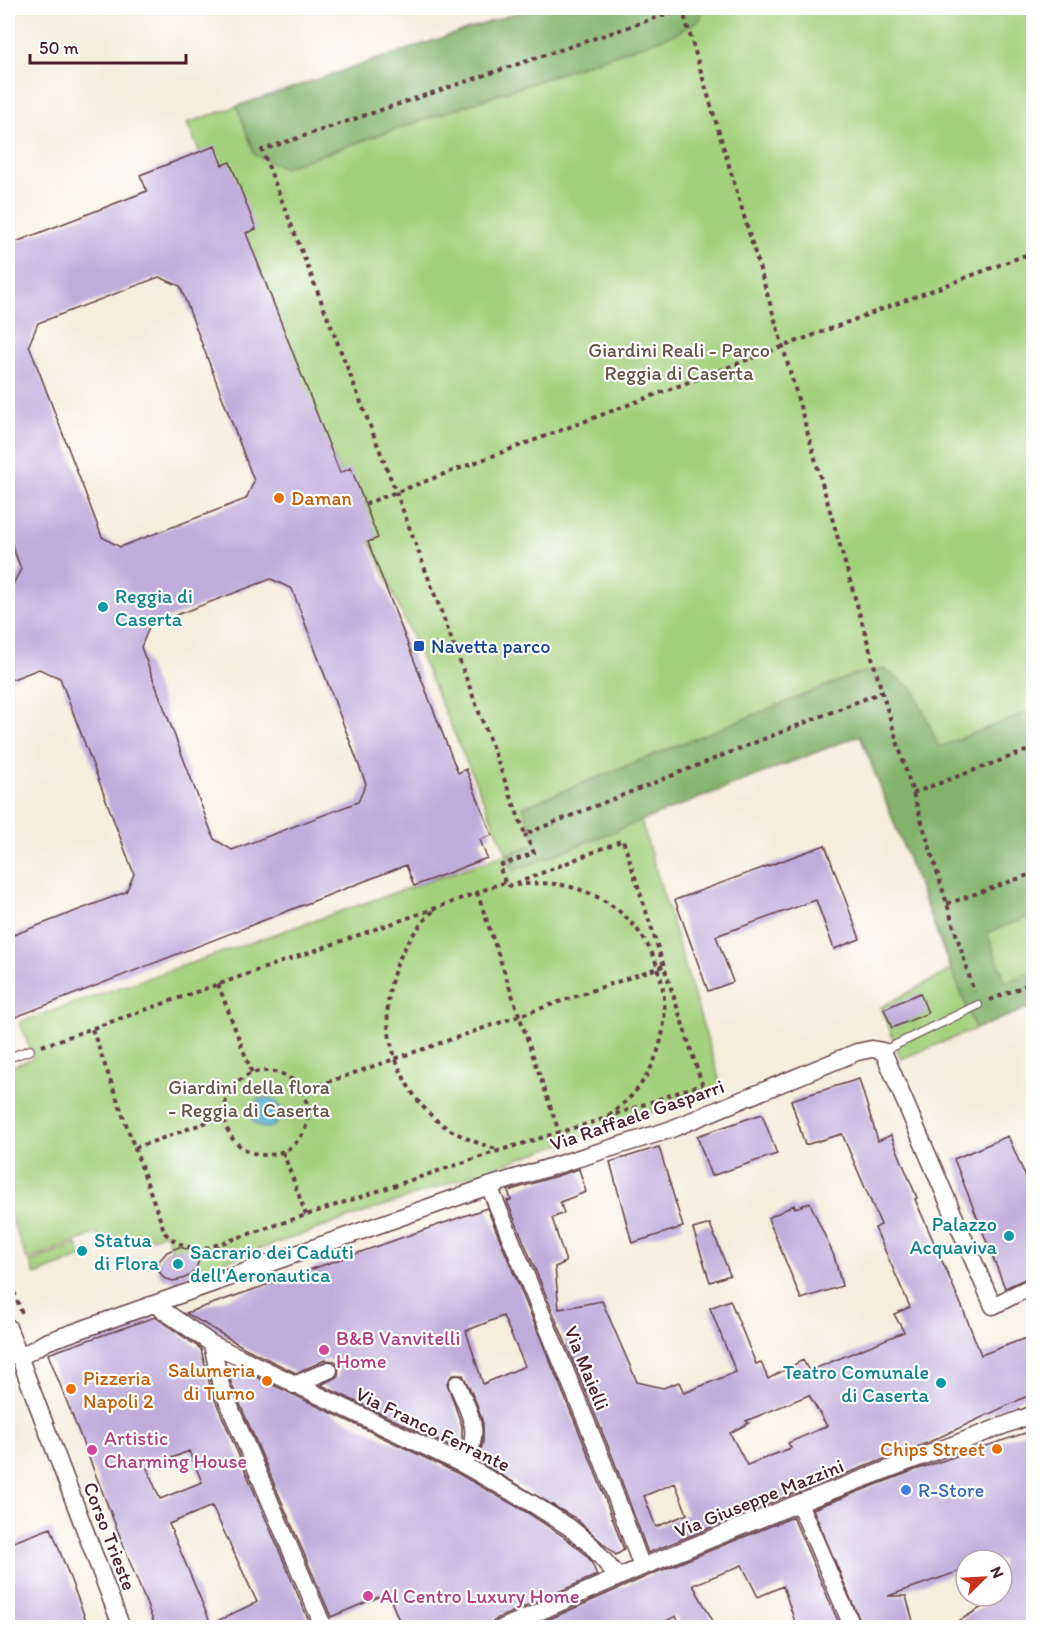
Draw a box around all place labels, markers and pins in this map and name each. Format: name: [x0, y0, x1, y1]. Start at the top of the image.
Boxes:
place label: Daman: [291, 486, 352, 510]
marker: Daman: [272, 491, 286, 505]
place label: Reggia di Caserta: [115, 584, 193, 631]
marker: Reggia di Caserta: [96, 600, 110, 614]
place label: Navetta parco: [431, 634, 550, 658]
marker: Navetta parco: [412, 639, 426, 653]
place label: Palazzo Acquaviva: [910, 1212, 998, 1259]
place label: Statua di Flora: [94, 1228, 160, 1275]
marker: Palazzo Acquaviva: [1002, 1229, 1016, 1243]
place label: Sacrario dei Caduti dell'Aeronautica: [190, 1240, 354, 1287]
marker: Statua di Flora: [75, 1244, 89, 1258]
marker: Sacrario dei Caduti dell'Aeronautica: [171, 1257, 185, 1271]
place label: B&B Vanvitelli Home: [336, 1326, 460, 1373]
marker: B&B Vanvitelli Home: [317, 1343, 331, 1357]
place label: Salumeria di Turno: [168, 1358, 255, 1405]
place label: Teatro Comunale di Caserta: [783, 1360, 930, 1407]
place label: Pizzeria Napoli 2: [83, 1366, 154, 1413]
marker: Salumeria di Turno: [260, 1374, 274, 1388]
marker: Teatro Comunale di Caserta: [934, 1376, 948, 1390]
marker: Pizzeria Napoli 2: [64, 1382, 78, 1396]
place label: Artistic Charming House: [104, 1426, 247, 1473]
place label: Chips Street: [880, 1437, 985, 1461]
marker: Chips Street: [990, 1442, 1004, 1456]
marker: Artistic Charming House: [85, 1443, 99, 1457]
place label: R-Store: [918, 1478, 984, 1502]
marker: R-Store: [899, 1483, 913, 1497]
place label: Al Centro Luxury Home: [380, 1584, 579, 1608]
marker: Al Centro Luxury Home: [361, 1589, 375, 1603]

